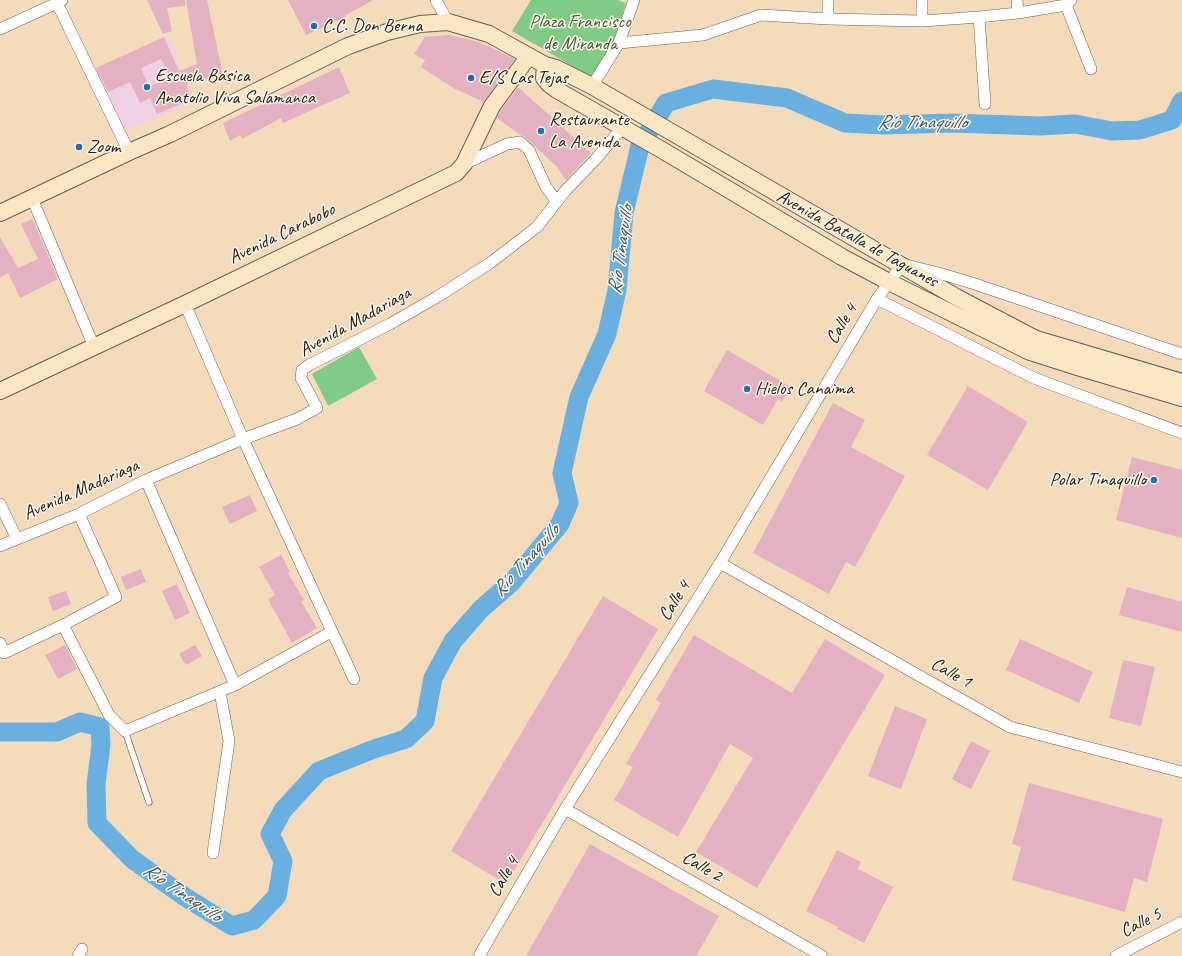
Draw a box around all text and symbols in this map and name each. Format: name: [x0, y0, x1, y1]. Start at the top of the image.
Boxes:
park label: Plaza Francisco de Miranda: [529, 11, 631, 55]
place label: C.C. Don Berna: [322, 15, 422, 37]
marker: C.C. Don Berna: [309, 21, 319, 31]
place label: Escuela Básica Anatolio Viva Salamanca: [155, 65, 315, 109]
place label: E/S Las Tejas: [479, 67, 568, 89]
marker: E/S Las Tejas: [466, 73, 476, 83]
marker: Escuela Básica Anatolio Viva Salamanca: [142, 82, 152, 92]
place label: Restaurante La Avenida: [549, 109, 629, 153]
water label: Río Tinaquillo: [878, 111, 966, 135]
marker: Restaurante La Avenida: [536, 126, 546, 136]
place label: Zoom: [87, 136, 120, 158]
marker: Zoom: [74, 142, 84, 152]
street label: Avenida Batalla de Taguanes: [772, 185, 942, 293]
street label: Avenida Carabobo: [225, 198, 339, 270]
water label: Río Tinaquillo: [603, 204, 639, 296]
street label: Avenida Madariaga: [295, 282, 415, 362]
street label: Calle 4: [821, 300, 863, 348]
place label: Hielos Canaima: [755, 378, 854, 400]
marker: Hielos Canaima: [742, 384, 752, 394]
street label: Avenida Madariaga: [20, 454, 142, 526]
place label: Polar Tinaquillo: [1049, 469, 1146, 491]
marker: Polar Tinaquillo: [1149, 475, 1159, 485]
water label: Río Tinaquillo: [487, 520, 565, 602]
street label: Calle 4: [654, 577, 696, 625]
street label: Calle 1: [927, 653, 975, 693]
street label: Calle 2: [678, 846, 726, 888]
street label: Calle 4: [483, 853, 525, 901]
water label: Río Tinaquillo: [138, 858, 226, 928]
street label: Calle 5: [1117, 903, 1165, 943]

